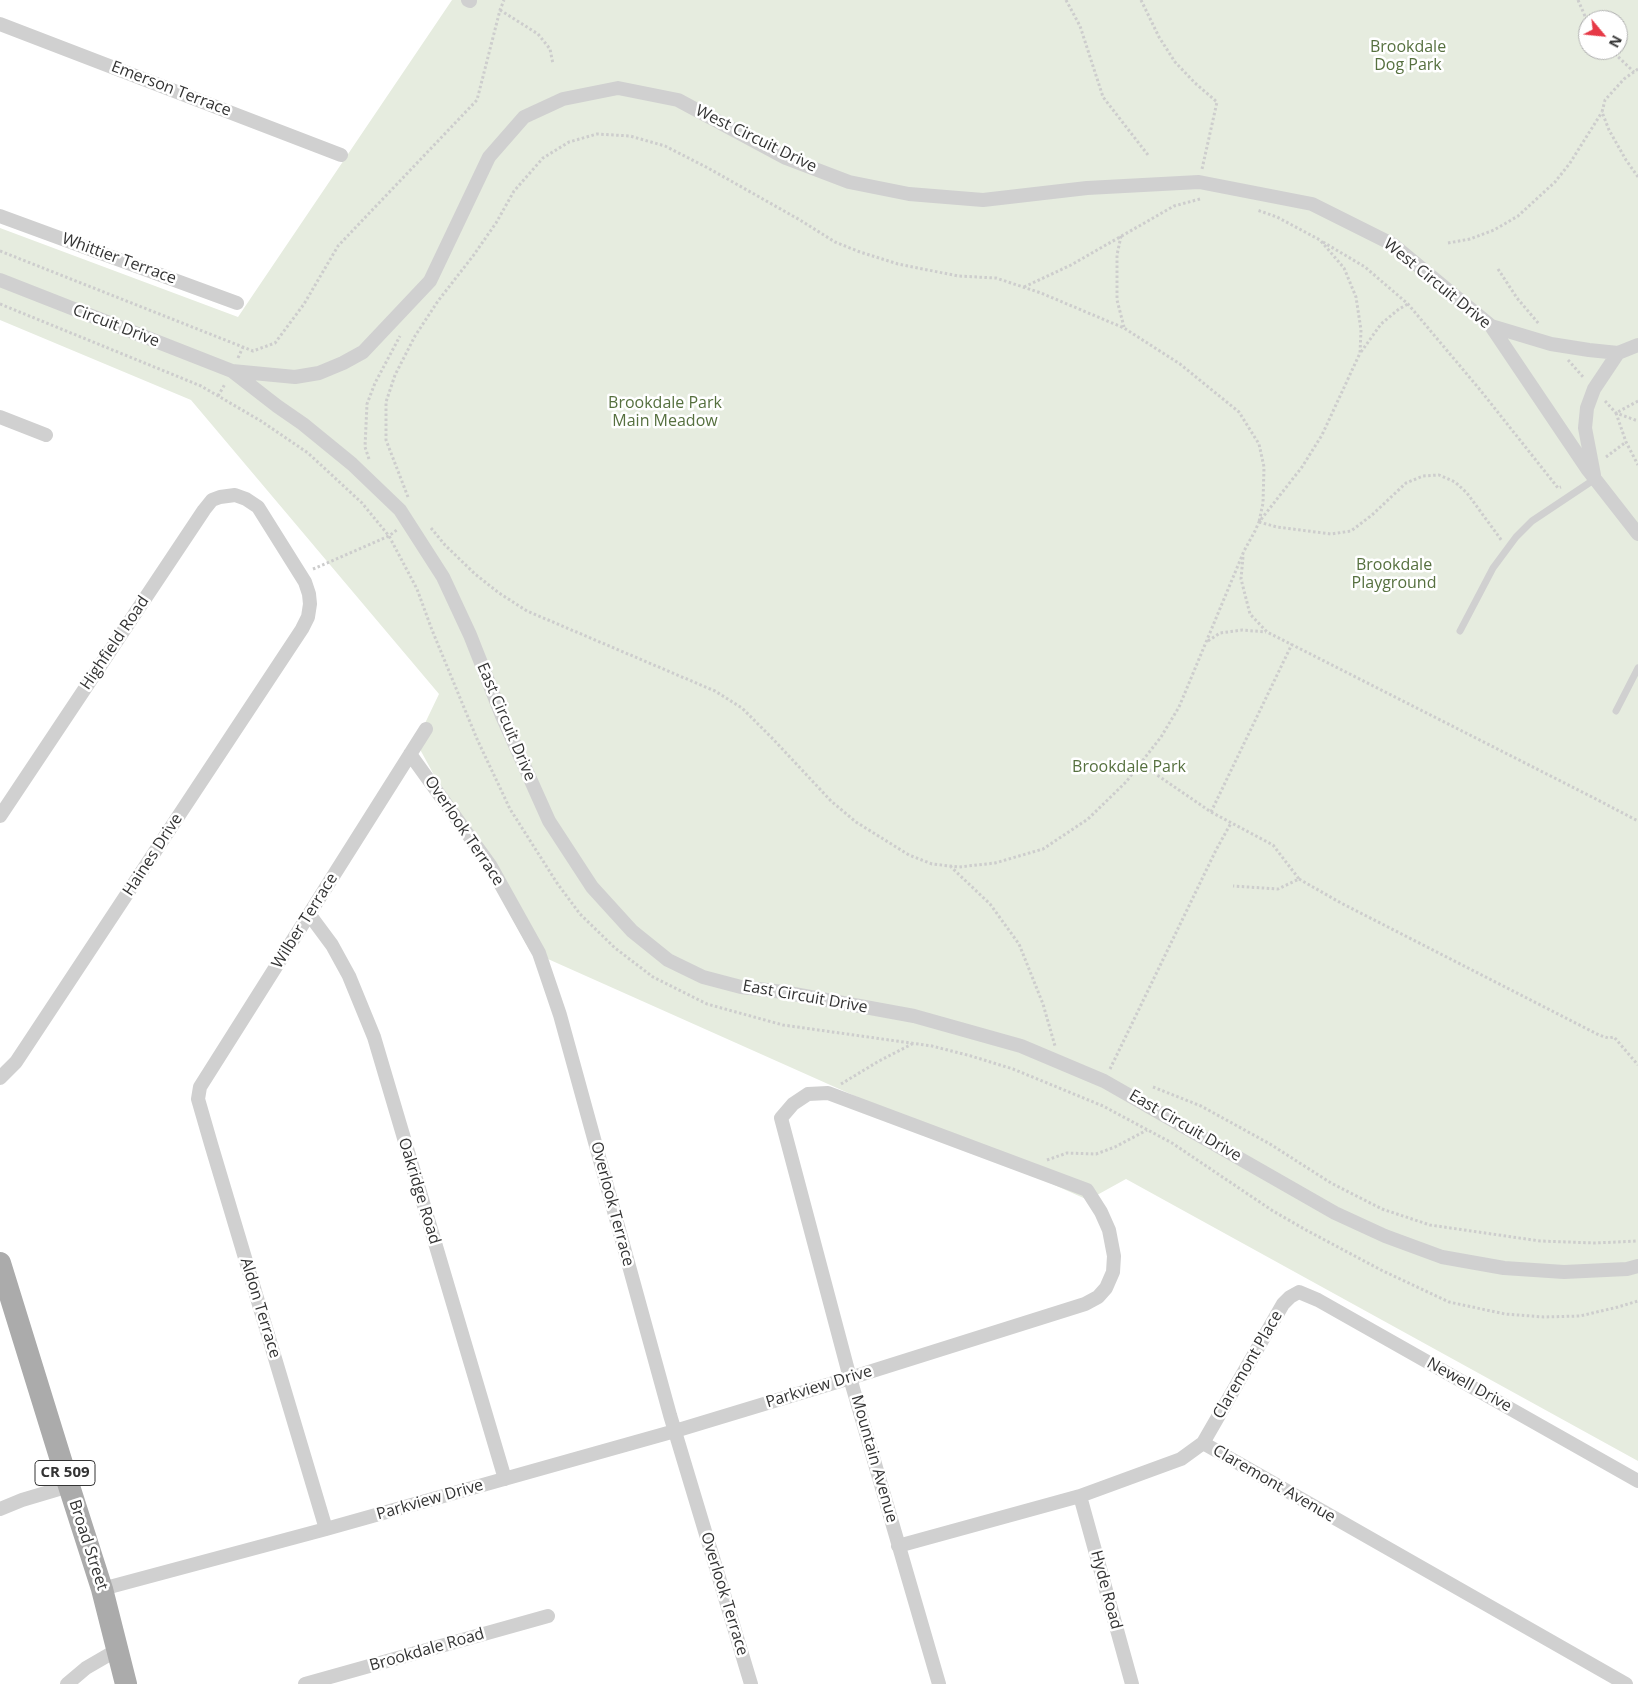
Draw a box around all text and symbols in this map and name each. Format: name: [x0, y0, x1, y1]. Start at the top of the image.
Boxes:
north arrow: [1578, 10, 1628, 60]
text: N: [1605, 32, 1627, 51]
park label: Brookdale Dog Park: [1370, 37, 1446, 75]
street label: Emerson Terrace: [108, 57, 234, 121]
street label: West Circuit Drive: [692, 101, 820, 177]
street label: Whittier Terrace: [59, 229, 179, 289]
street label: West Circuit Drive: [1379, 235, 1495, 333]
street label: Circuit Drive: [70, 301, 162, 351]
park label: Brookdale Park Main Meadow: [608, 393, 722, 431]
park label: Brookdale Playground: [1352, 555, 1436, 593]
street label: Highfield Road: [77, 592, 153, 694]
street label: East Circuit Drive: [472, 660, 540, 784]
park label: Brookdale Park: [1072, 757, 1186, 777]
street label: Overlook Terrace: [420, 772, 508, 890]
street label: Haines Drive: [119, 810, 187, 900]
street label: Wilber Terrace: [268, 870, 342, 972]
street label: East Circuit Drive: [741, 977, 869, 1017]
street label: East Circuit Drive: [1125, 1086, 1245, 1166]
street label: Oakridge Road: [394, 1136, 444, 1246]
street label: Overlook Terrace: [586, 1140, 638, 1268]
street label: Aldon Terrace: [236, 1255, 284, 1361]
street label: Claremont Place: [1209, 1307, 1287, 1423]
street label: Newell Drive: [1423, 1354, 1515, 1416]
street label: Parkview Drive: [764, 1362, 874, 1412]
street label: Mountain Avenue: [847, 1393, 901, 1525]
street label: Claremont Avenue: [1209, 1441, 1339, 1527]
road number: CR 509: [35, 1460, 95, 1486]
street label: Parkview Drive: [374, 1476, 486, 1524]
street label: Broad Street: [64, 1497, 112, 1593]
street label: Overlook Terrace: [696, 1530, 752, 1658]
street label: Hyde Road: [1086, 1548, 1126, 1632]
street label: Brookdale Road: [367, 1624, 487, 1676]

